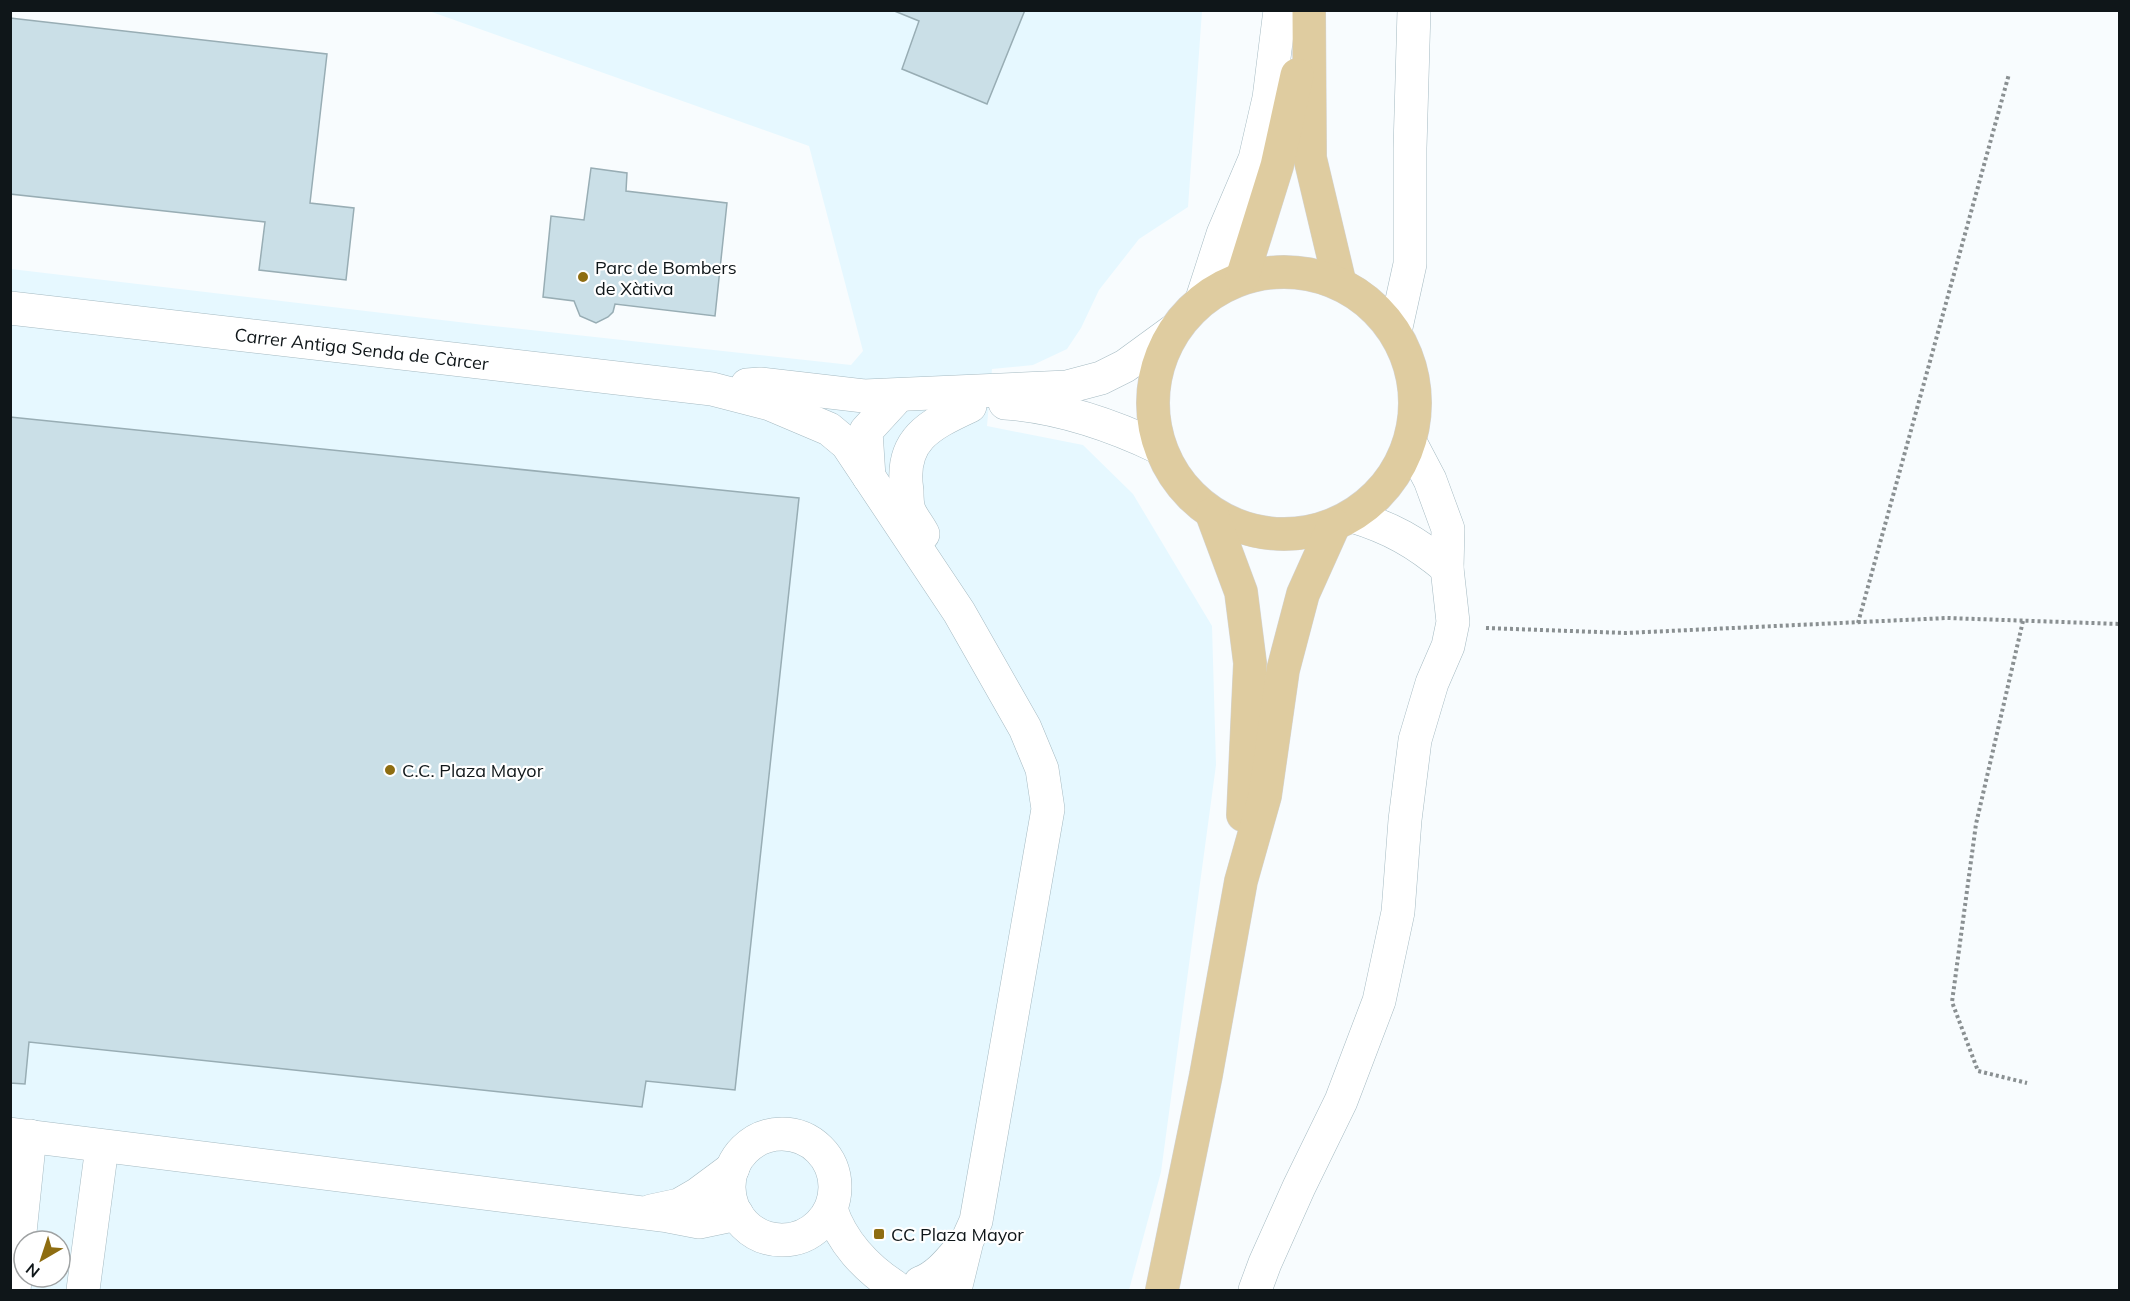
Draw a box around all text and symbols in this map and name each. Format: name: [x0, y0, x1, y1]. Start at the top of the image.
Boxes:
place label: Parc de Bombers de Xàtiva: [595, 256, 737, 300]
marker: Parc de Bombers de Xàtiva: [576, 270, 590, 284]
street label: Carrer Antiga Senda de Càrcer: [233, 323, 490, 375]
place label: C.C. Plaza Mayor: [402, 759, 544, 782]
marker: C.C. Plaza Mayor: [383, 763, 397, 777]
place label: CC Plaza Mayor: [891, 1223, 1024, 1246]
marker: CC Plaza Mayor: [872, 1227, 886, 1241]
north arrow: [12, 1229, 72, 1289]
text: N: [22, 1259, 44, 1282]

